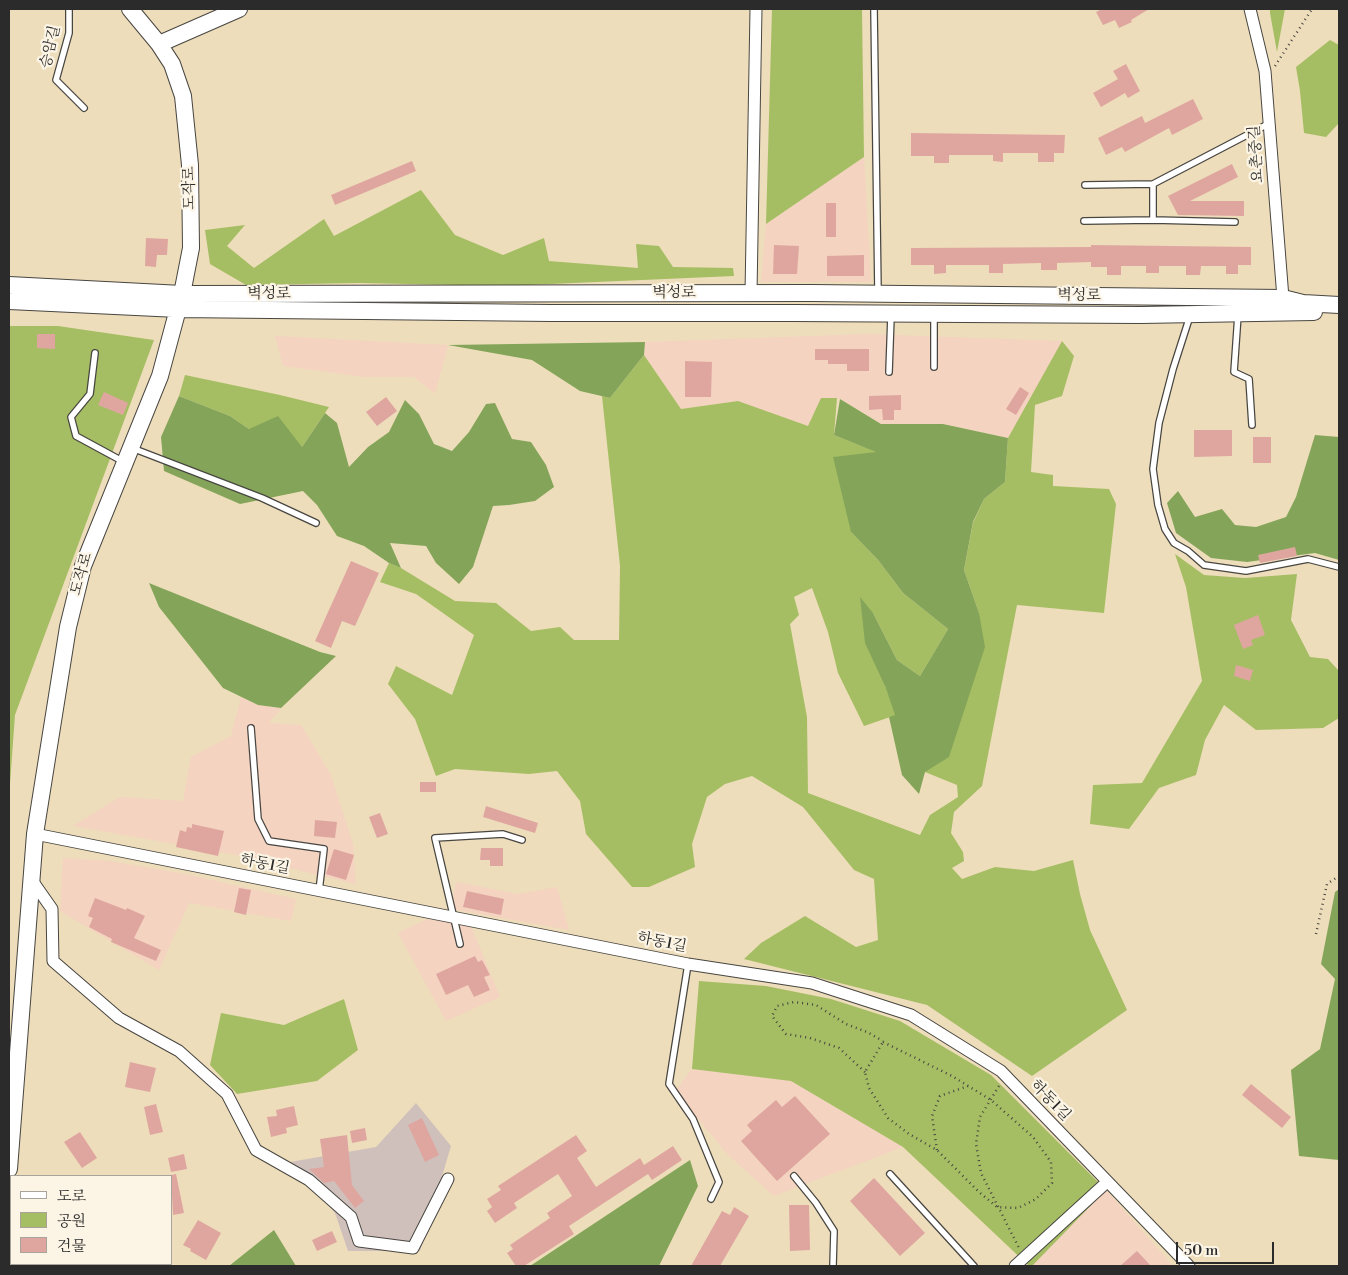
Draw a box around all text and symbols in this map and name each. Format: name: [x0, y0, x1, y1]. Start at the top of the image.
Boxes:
street label: 승암길: [37, 24, 65, 70]
street label: 요촌중길: [1246, 124, 1268, 184]
street label: 도작로: [181, 166, 199, 210]
street label: 벽성로: [652, 284, 696, 302]
street label: 벽성로: [247, 285, 291, 303]
street label: 벽성로: [1057, 287, 1101, 305]
street label: 도작로: [67, 551, 97, 597]
street label: 하동1길: [239, 851, 291, 879]
street label: 하동1길: [636, 929, 688, 957]
street label: 하동1길: [1026, 1077, 1074, 1125]
legend: [10, 1175, 172, 1265]
text: 도로: [57, 1187, 86, 1206]
text: 공원: [57, 1212, 86, 1231]
scale bar: [1178, 1232, 1276, 1264]
text: 건물: [57, 1237, 86, 1256]
text: 50 m: [1184, 1241, 1218, 1260]

